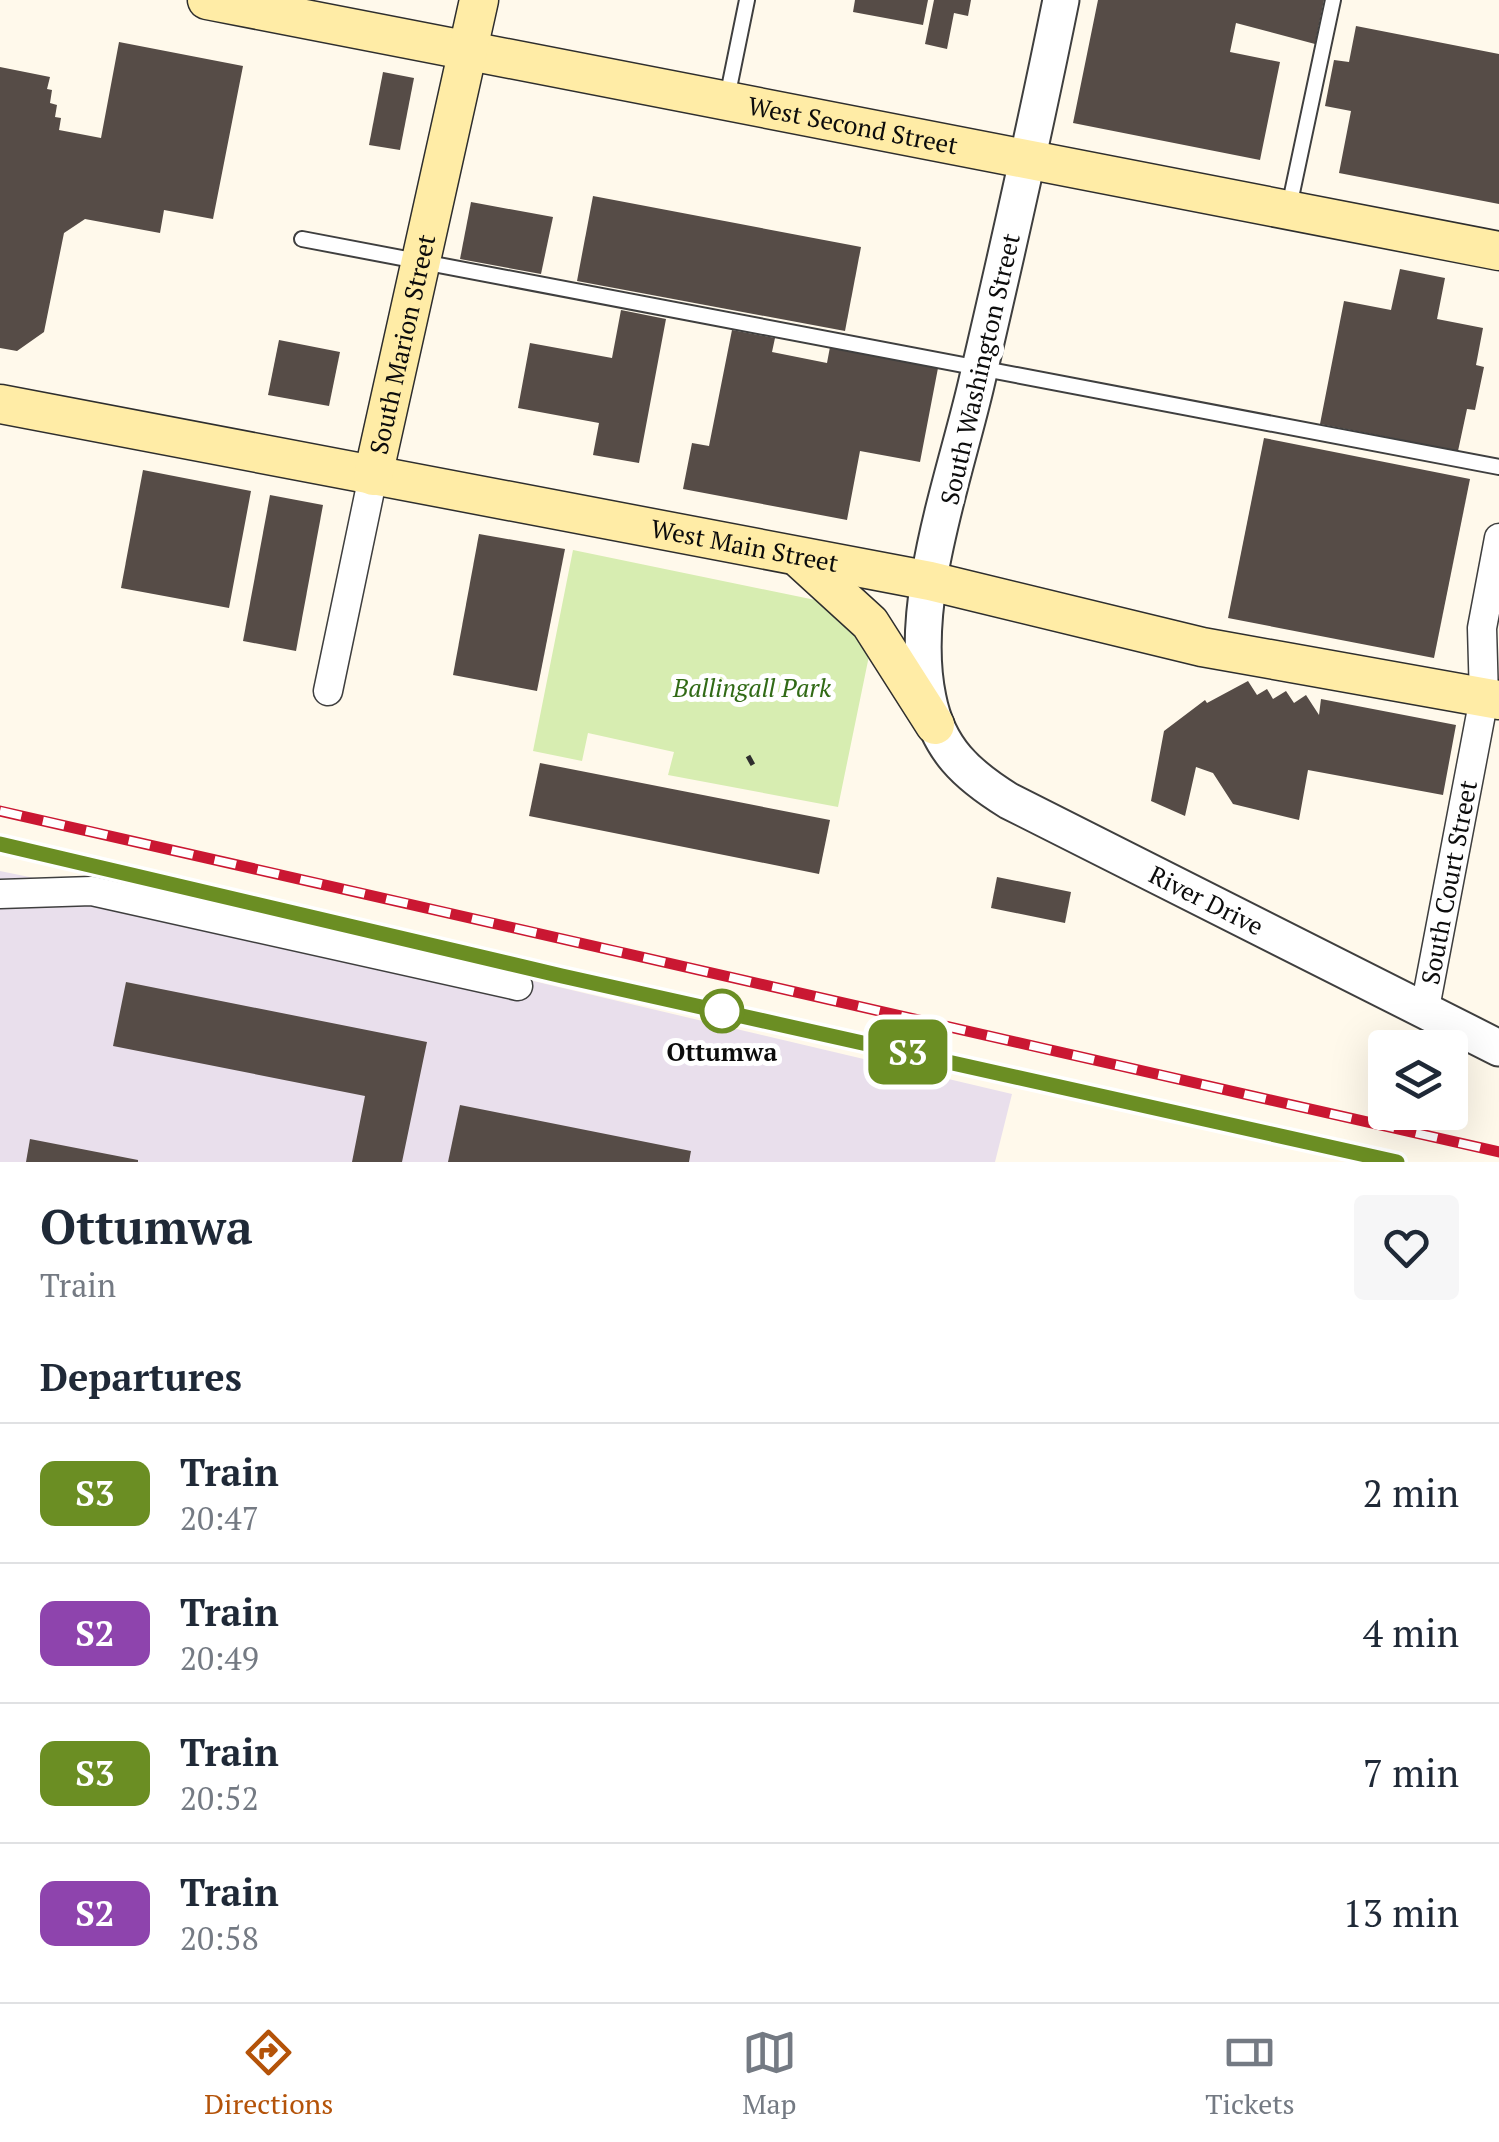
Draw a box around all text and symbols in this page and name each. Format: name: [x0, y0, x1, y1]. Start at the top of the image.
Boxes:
street label: West Second Street: [745, 88, 961, 162]
street label: South Washington Street: [932, 230, 1027, 508]
street label: South Marion Street: [361, 231, 442, 457]
street label: West Main Street: [648, 511, 841, 579]
park label: Ballingall Park: [672, 671, 832, 704]
street label: South Court Street: [1413, 777, 1484, 987]
street label: River Drive: [1144, 857, 1269, 943]
marker: Ottumwa: [701, 990, 743, 1032]
line badge: S3: [863, 1020, 953, 1084]
text: S3: [888, 1029, 928, 1075]
map controls: [1368, 1030, 1468, 1130]
button: layers: [1368, 1030, 1468, 1130]
place label: Ottumwa: [667, 1035, 777, 1068]
text: Ottumwa: [40, 1194, 253, 1258]
button: heart: [1354, 1195, 1459, 1300]
text: Train: [40, 1264, 116, 1306]
text: Departures: [40, 1352, 242, 1402]
text: Train: [180, 1447, 279, 1497]
text: 2 min: [1363, 1468, 1459, 1518]
text: S3: [75, 1470, 115, 1516]
text: 20:47: [180, 1497, 259, 1539]
text: Train: [180, 1587, 279, 1637]
text: 4 min: [1363, 1608, 1459, 1658]
text: S2: [75, 1610, 115, 1656]
text: 20:49: [180, 1637, 259, 1679]
text: Train: [180, 1727, 279, 1777]
text: 7 min: [1363, 1748, 1459, 1798]
text: S3: [75, 1750, 115, 1796]
text: 20:52: [180, 1777, 259, 1819]
text: Train: [180, 1867, 279, 1917]
text: 13 min: [1342, 1888, 1459, 1938]
text: S2: [75, 1890, 115, 1936]
text: 20:58: [180, 1917, 259, 1959]
tab: Directions: [204, 2025, 333, 2122]
tab: Map: [742, 2025, 797, 2122]
tab: Tickets: [1205, 2025, 1295, 2122]

